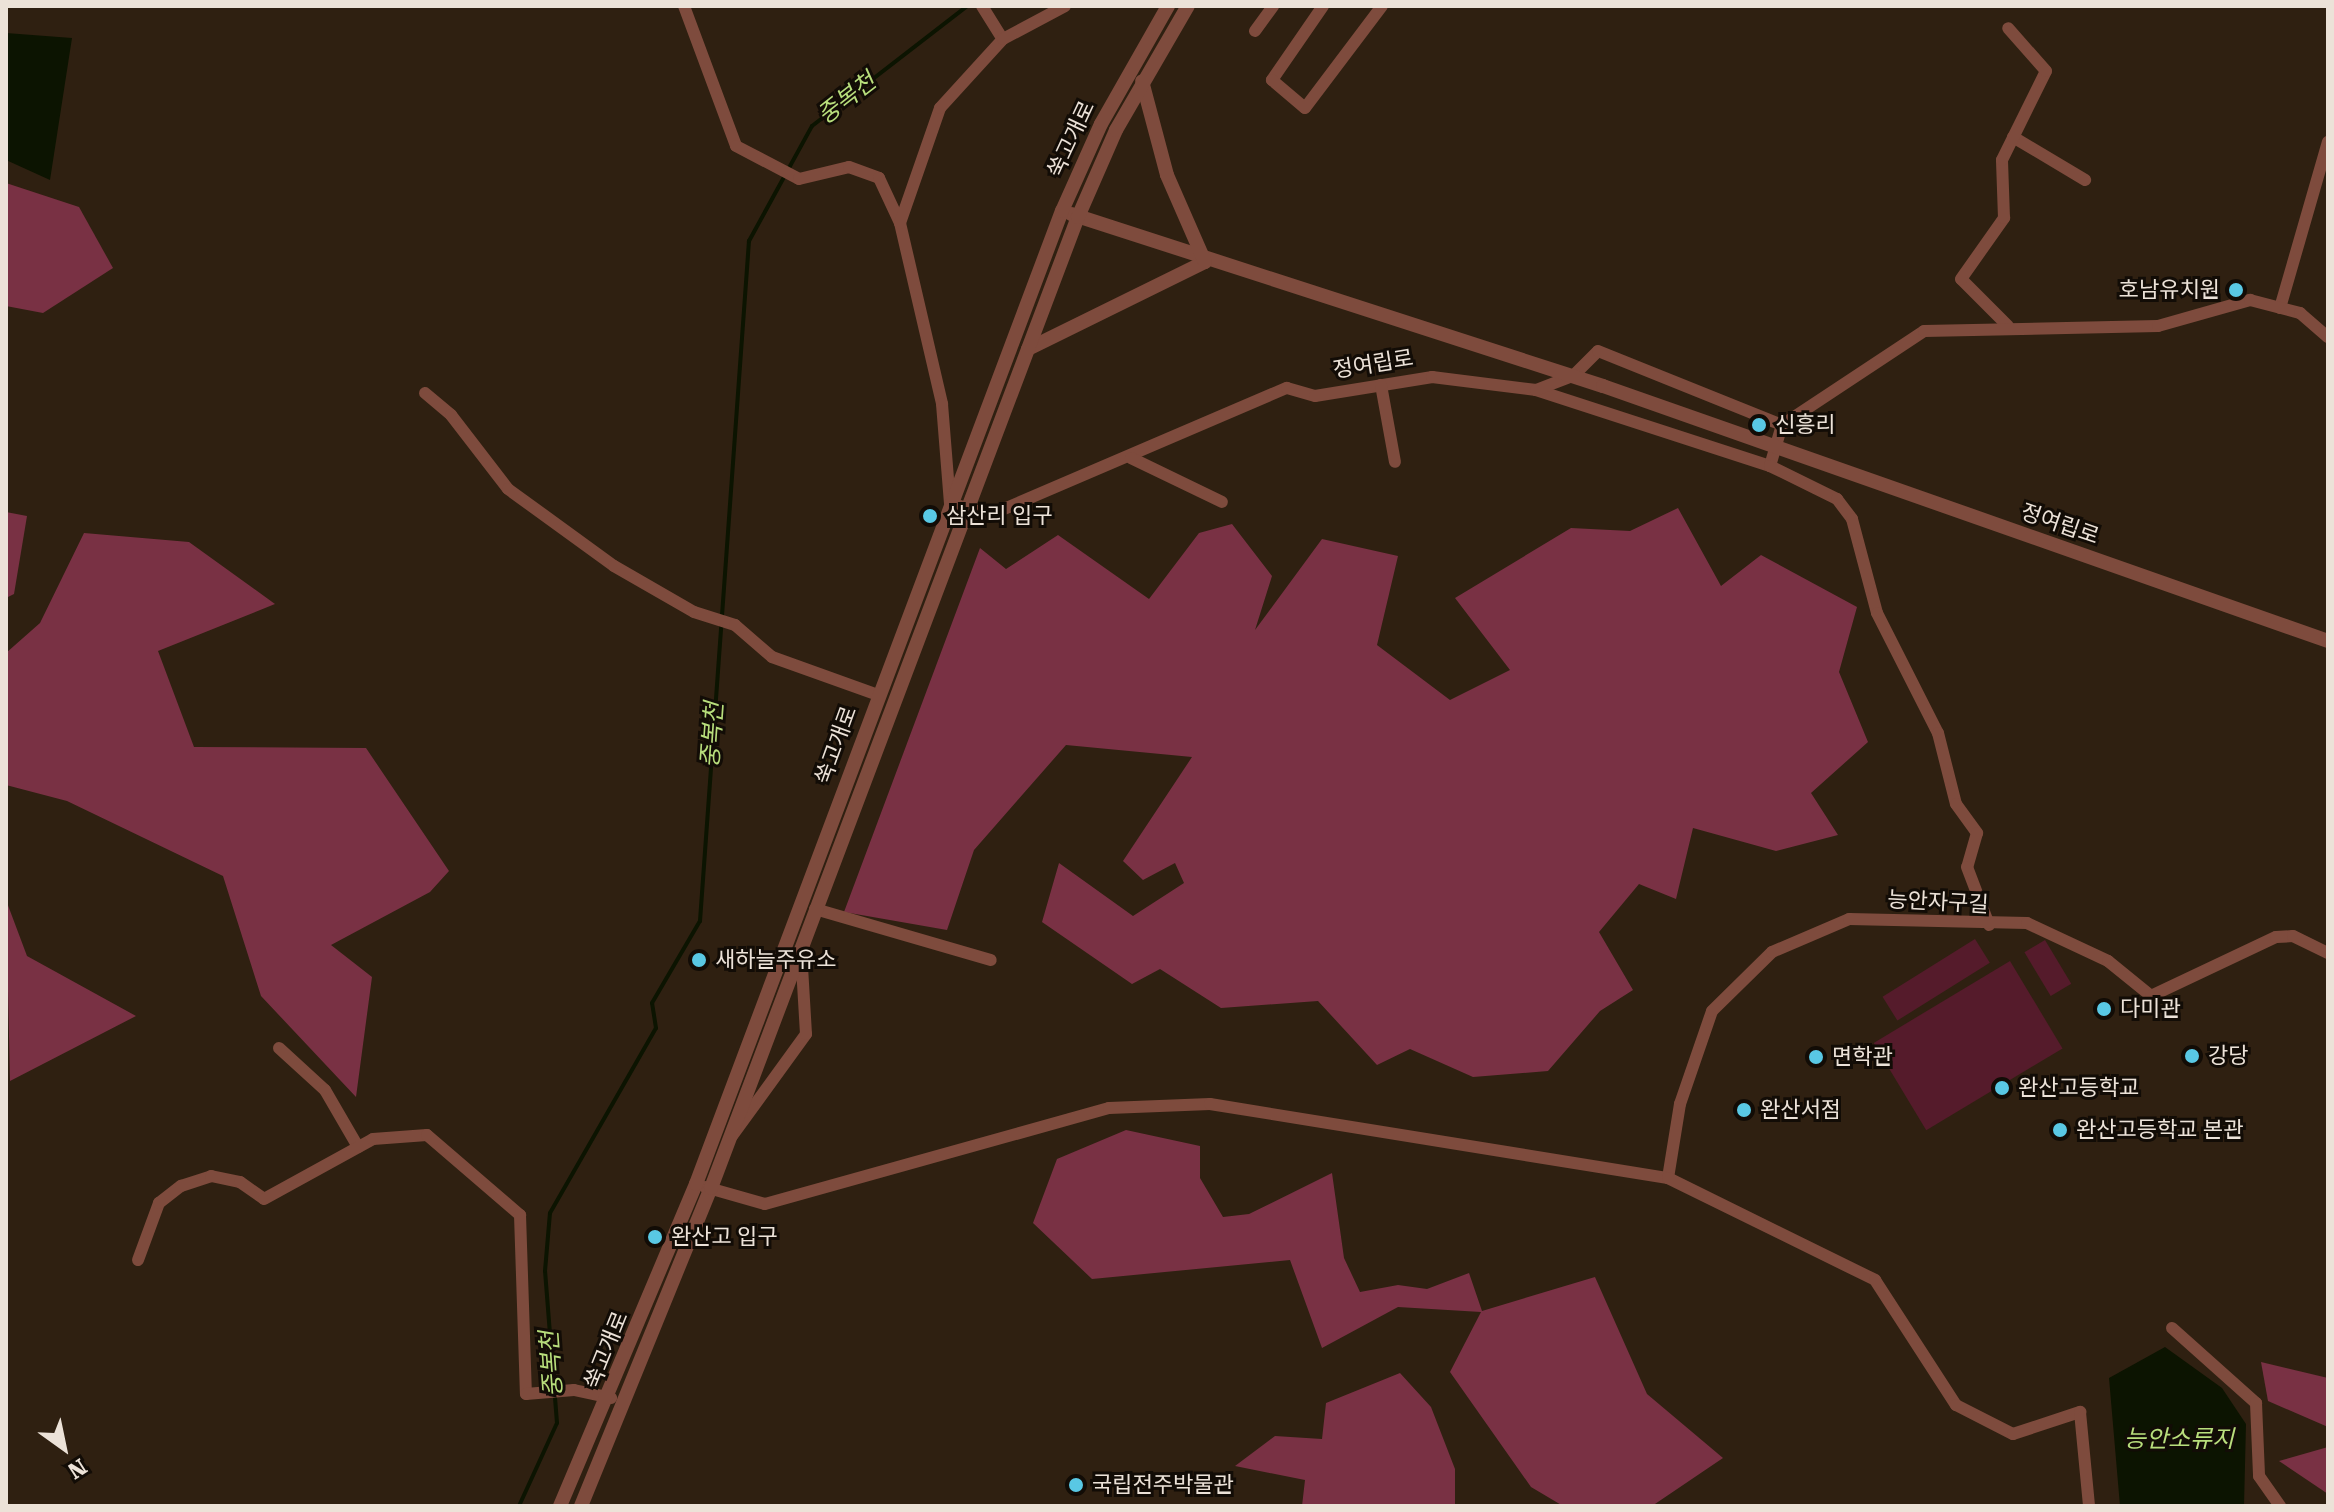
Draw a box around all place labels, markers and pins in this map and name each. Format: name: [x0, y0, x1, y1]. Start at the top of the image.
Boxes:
place label: 호남유치원: [2119, 277, 2220, 303]
marker: 호남유치원: [2227, 281, 2245, 299]
place label: 신흥리: [1775, 412, 1836, 438]
marker: 신흥리: [1750, 416, 1768, 434]
place label: 삼산리 입구: [946, 503, 1053, 529]
marker: 삼산리 입구: [921, 507, 939, 525]
place label: 새하늘주유소: [715, 947, 836, 973]
marker: 새하늘주유소: [690, 951, 708, 969]
place label: 다미관: [2120, 996, 2181, 1022]
marker: 다미관: [2095, 1000, 2113, 1018]
place label: 강당: [2208, 1043, 2248, 1069]
place label: 면학관: [1832, 1044, 1893, 1070]
marker: 강당: [2183, 1047, 2201, 1065]
marker: 면학관: [1807, 1048, 1825, 1066]
place label: 완산고등학교: [2018, 1075, 2139, 1101]
marker: 완산고등학교: [1993, 1079, 2011, 1097]
place label: 완산서점: [1760, 1097, 1841, 1123]
marker: 완산서점: [1735, 1101, 1753, 1119]
place label: 완산고등학교 본관: [2076, 1117, 2243, 1143]
marker: 완산고등학교 본관: [2051, 1121, 2069, 1139]
place label: 완산고 입구: [671, 1224, 778, 1250]
marker: 완산고 입구: [646, 1228, 664, 1246]
place label: 국립전주박물관: [1092, 1472, 1234, 1498]
marker: 국립전주박물관: [1067, 1476, 1085, 1494]

